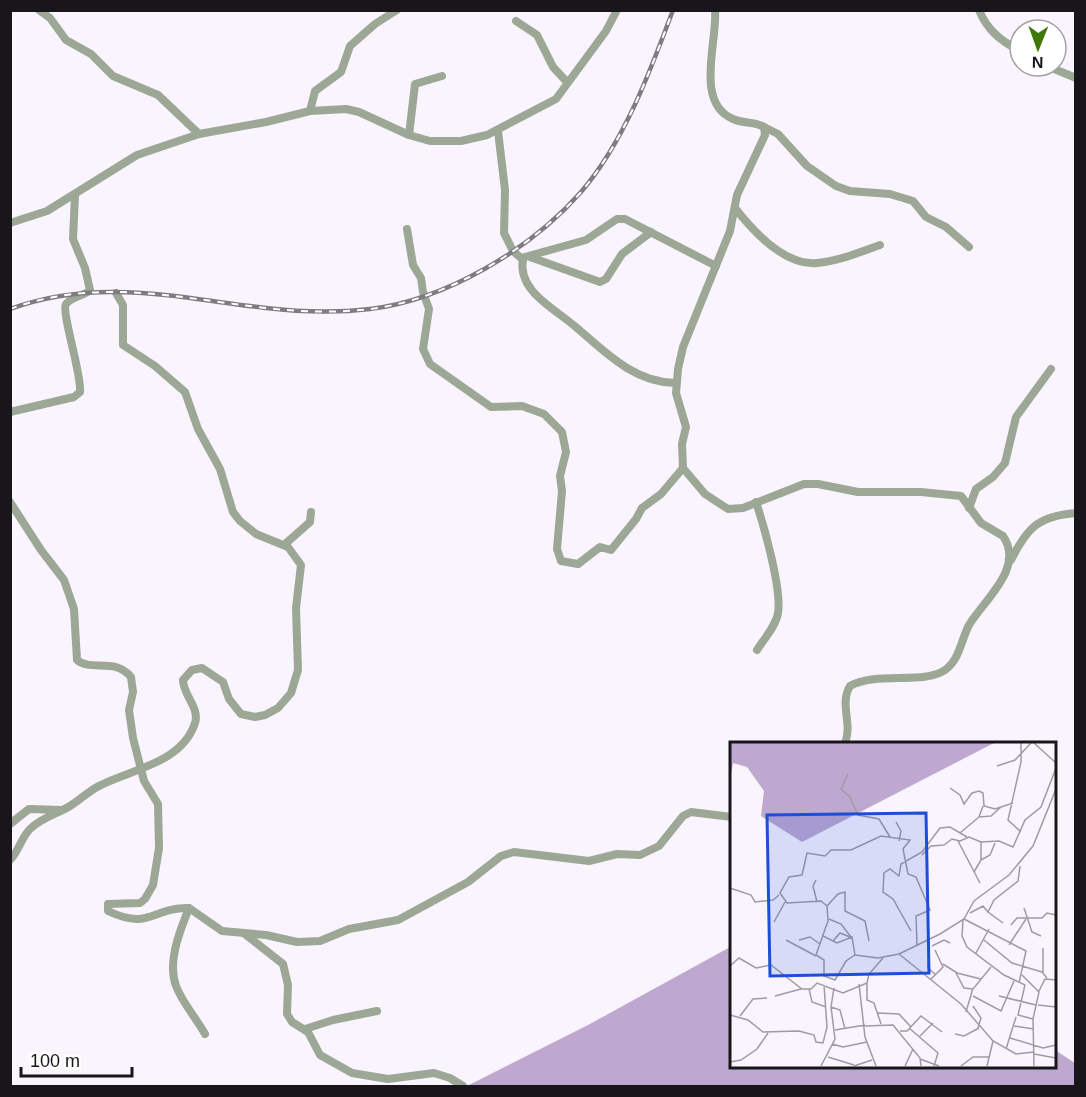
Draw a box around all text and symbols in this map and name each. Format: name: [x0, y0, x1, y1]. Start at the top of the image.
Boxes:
north arrow: [1008, 18, 1068, 78]
text: N: [1032, 54, 1044, 71]
inset map: [730, 742, 1056, 1067]
scale bar: [21, 1040, 132, 1078]
text: 100 m: [30, 1051, 80, 1071]

